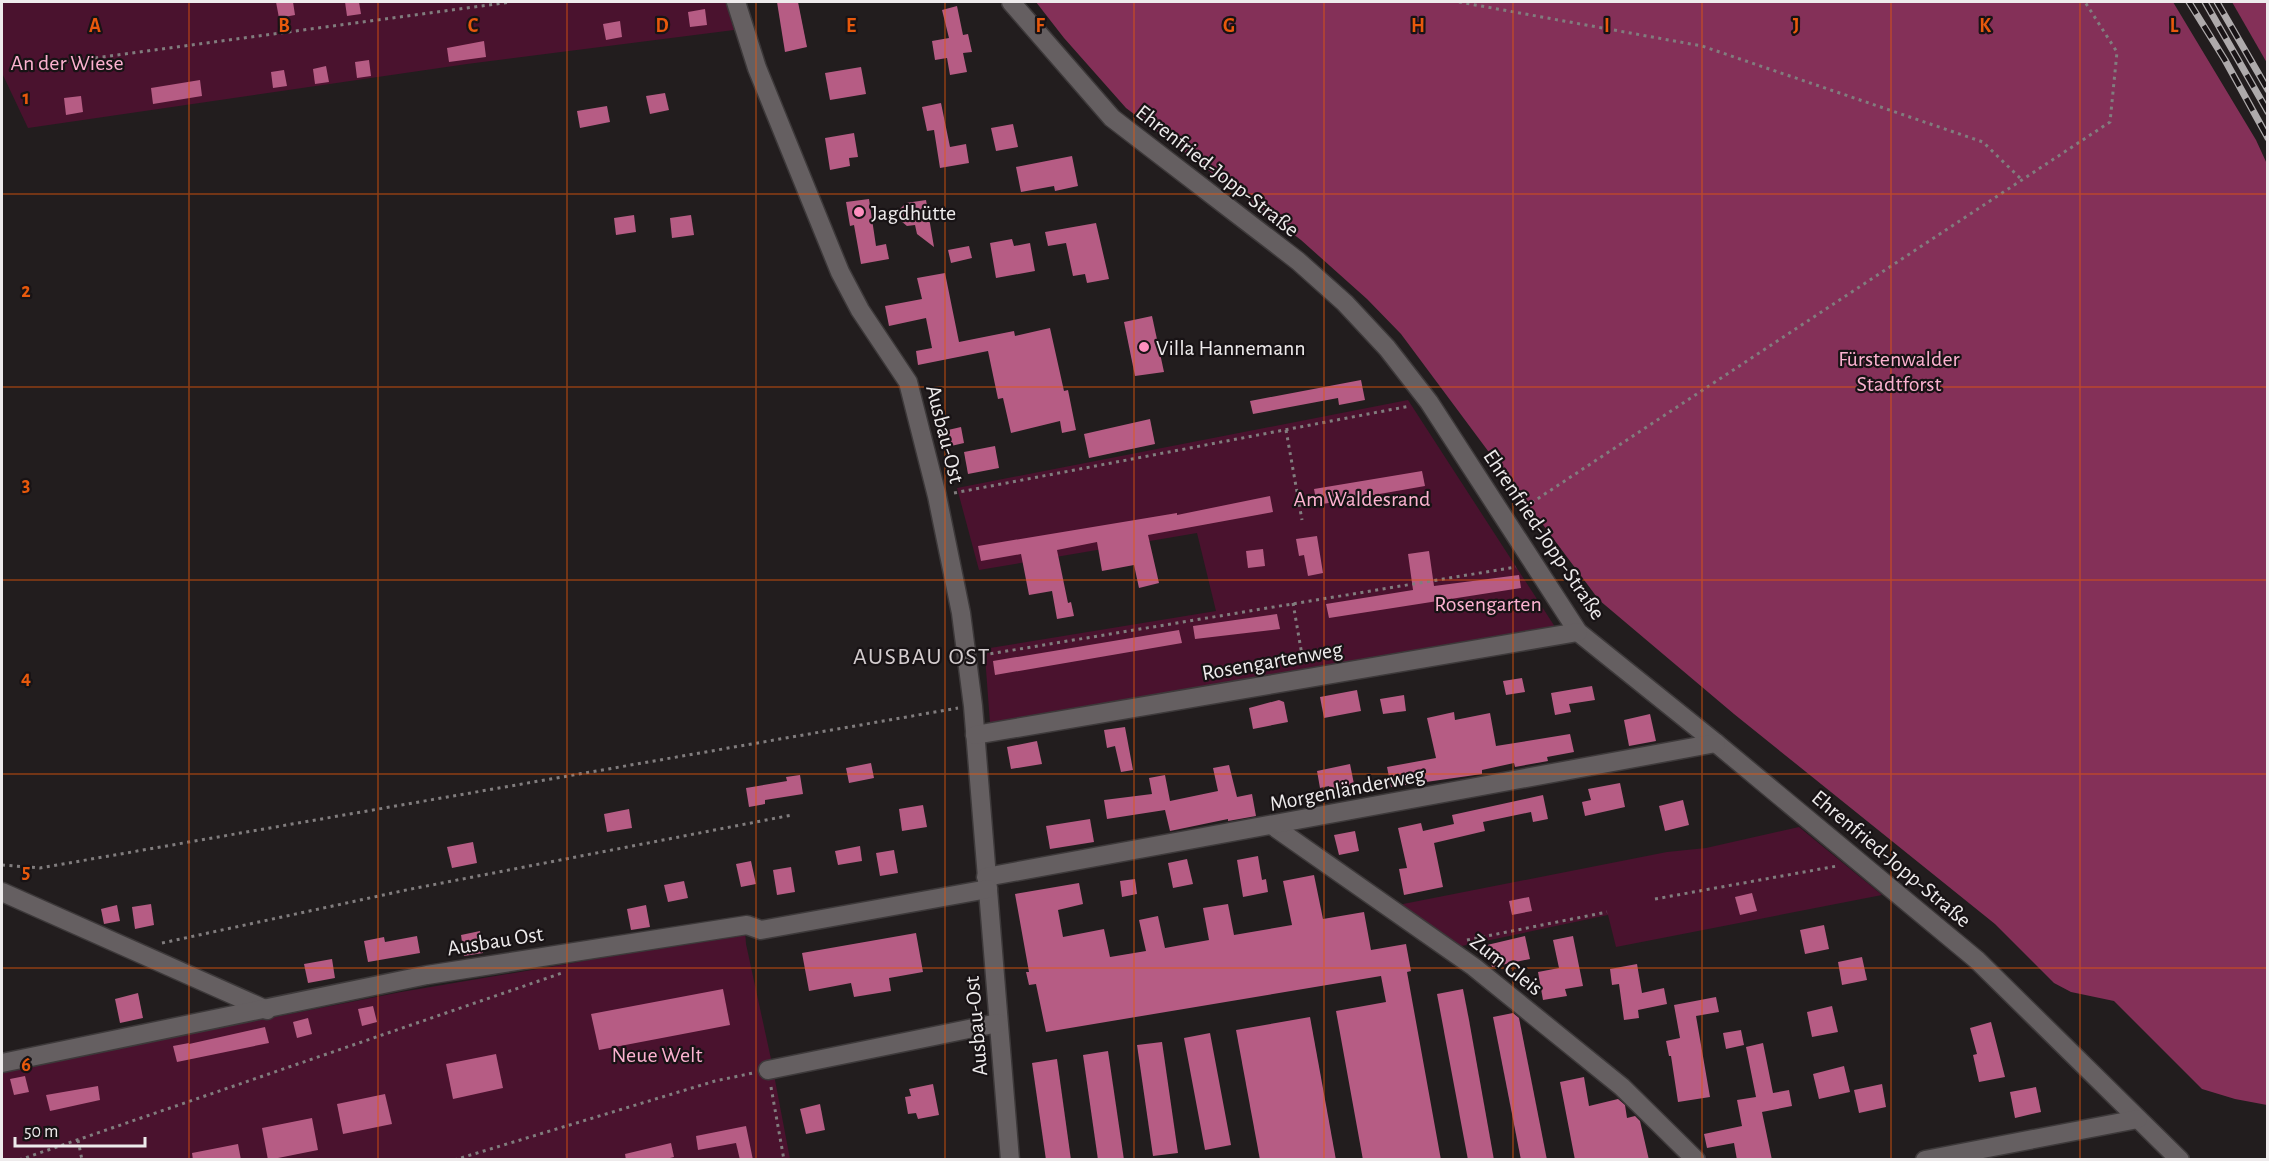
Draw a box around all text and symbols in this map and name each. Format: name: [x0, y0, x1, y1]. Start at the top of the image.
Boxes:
text: A: [89, 16, 101, 36]
text: B: [278, 16, 290, 36]
text: C: [468, 16, 479, 36]
text: D: [655, 16, 669, 36]
text: E: [846, 16, 856, 36]
text: F: [1035, 16, 1045, 36]
text: G: [1223, 16, 1235, 36]
text: H: [1411, 16, 1425, 36]
text: I: [1604, 16, 1610, 36]
text: J: [1793, 16, 1799, 36]
text: K: [1979, 16, 1991, 36]
text: L: [2170, 16, 2179, 36]
park label: An der Wiese: [10, 52, 124, 74]
text: 1: [22, 88, 30, 108]
street label: Ehrenfried-Jopp-Straße: [1132, 101, 1303, 241]
place label: Jagdhütte: [871, 202, 956, 224]
marker: Jagdhütte: [852, 205, 866, 219]
text: 2: [21, 281, 31, 301]
place label: Villa Hannemann: [1156, 337, 1306, 359]
marker: Villa Hannemann: [1137, 340, 1151, 354]
park label: Fürstenwalder Stadtforst: [1838, 348, 1960, 395]
street label: Ausbau-Ost: [922, 383, 968, 486]
street label: Ehrenfried-Jopp-Straße: [1479, 445, 1609, 624]
text: 3: [22, 475, 30, 495]
park label: Am Waldesrand: [1293, 488, 1431, 510]
park label: Rosengarten: [1434, 593, 1542, 615]
street label: Rosengartenweg: [1200, 638, 1344, 684]
district label: AUSBAU OST: [853, 645, 991, 669]
text: 4: [21, 668, 31, 688]
street label: Morgenländerweg: [1268, 763, 1427, 815]
street label: Ehrenfried-Jopp-Straße: [1808, 786, 1975, 931]
text: 5: [22, 862, 30, 882]
street label: Ausbau Ost: [445, 923, 545, 959]
street label: Zum Gleis: [1466, 930, 1547, 1000]
street label: Ausbau-Ost: [961, 975, 991, 1077]
park label: Neue Welt: [612, 1044, 702, 1066]
text: 6: [21, 1055, 31, 1075]
scale bar: [15, 1110, 146, 1148]
text: 50 m: [24, 1123, 58, 1141]

